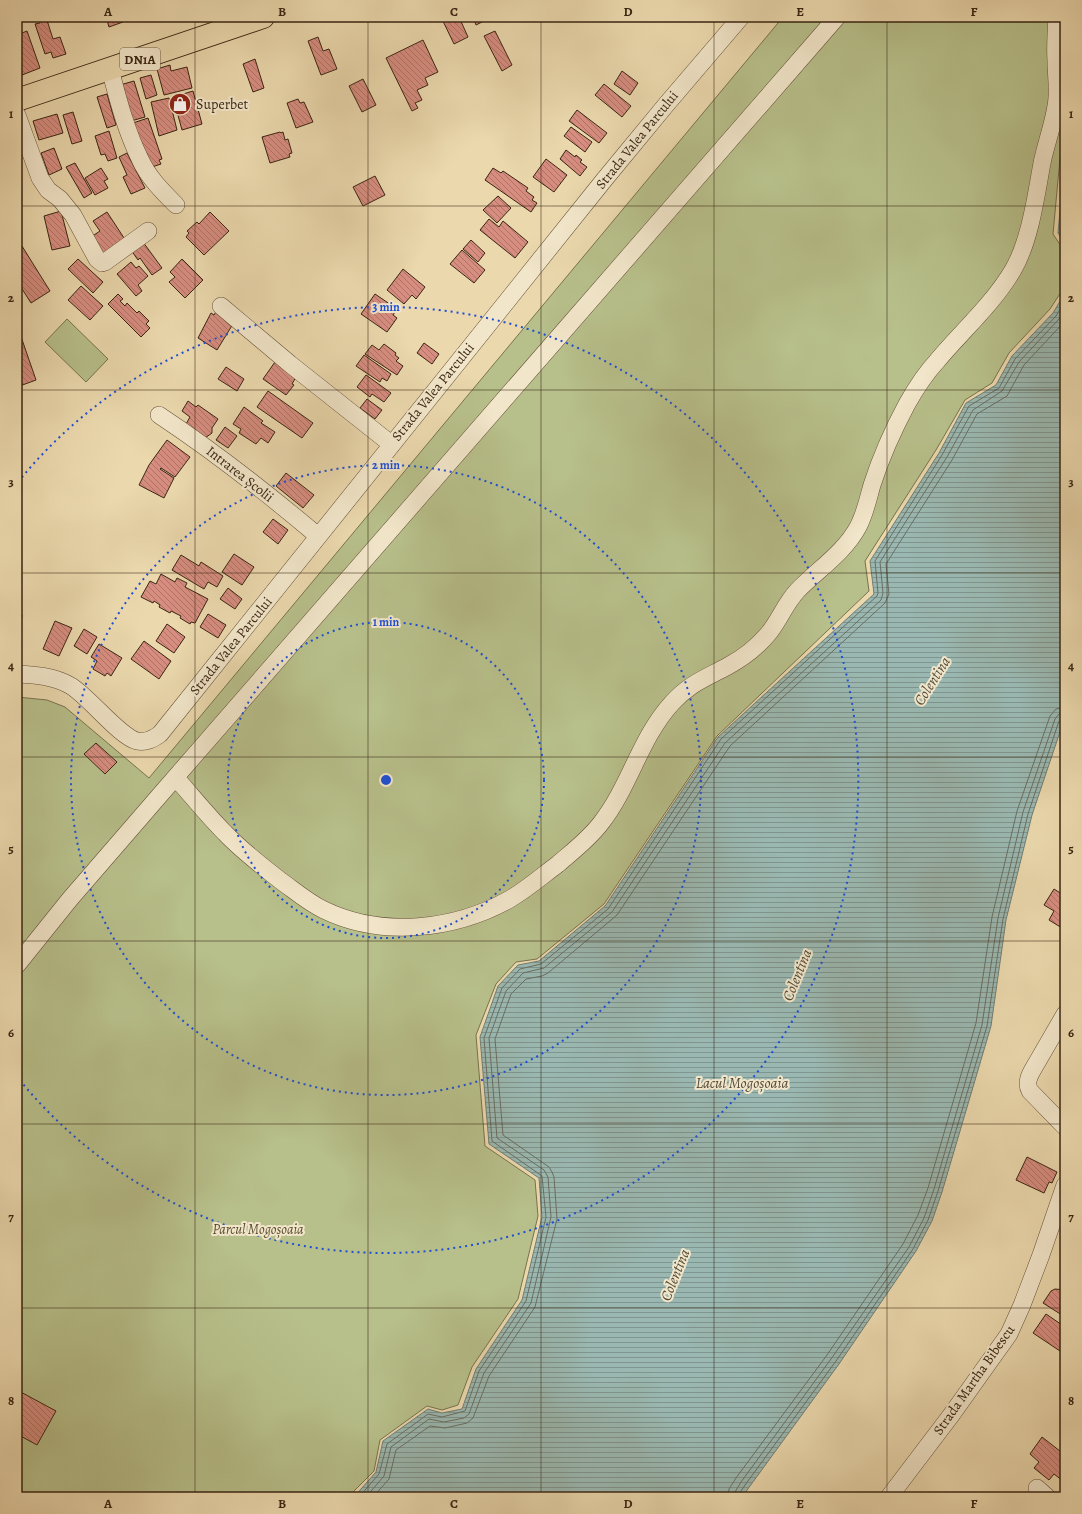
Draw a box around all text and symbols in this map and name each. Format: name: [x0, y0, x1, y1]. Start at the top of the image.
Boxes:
text: A: [103, 3, 113, 20]
text: B: [278, 3, 286, 20]
text: C: [450, 3, 458, 20]
text: D: [623, 3, 633, 20]
text: E: [796, 3, 804, 20]
text: F: [971, 3, 978, 20]
road number: DN1A: [120, 48, 160, 70]
street label: Strada Valea Parcului: [591, 87, 683, 193]
shop icon: Superbet: [167, 91, 193, 117]
place label: Superbet: [196, 95, 248, 114]
text: 1: [9, 105, 14, 122]
text: 1: [1069, 105, 1074, 122]
text: 2: [8, 289, 15, 306]
text: 2: [1068, 289, 1075, 306]
text: 3 min: [372, 299, 400, 315]
street label: Strada Valea Parcului: [387, 339, 479, 445]
street label: Intrarea Școlii: [202, 442, 278, 506]
text: 2 min: [372, 457, 400, 473]
text: 3: [8, 473, 14, 490]
text: 3: [1068, 473, 1074, 490]
street label: Strada Valea Parcului: [185, 593, 277, 699]
text: 1 min: [373, 614, 400, 630]
water label: Colentina: [909, 653, 955, 709]
text: 4: [8, 657, 14, 674]
text: 4: [1068, 657, 1074, 674]
centre of rings: [379, 773, 393, 787]
text: 5: [8, 840, 14, 857]
text: 5: [1068, 840, 1074, 857]
water label: Colentina: [778, 946, 816, 1004]
text: 6: [8, 1024, 14, 1041]
text: 6: [1068, 1024, 1074, 1041]
water label: Lacul Mogoșoaia: [696, 1073, 788, 1093]
text: 7: [8, 1208, 14, 1225]
text: 7: [1068, 1208, 1074, 1225]
park label: Parcul Mogoșoaia: [212, 1220, 304, 1239]
water label: Colentina: [656, 1246, 694, 1304]
street label: Strada Martha Bibescu: [929, 1321, 1019, 1439]
text: 8: [8, 1392, 14, 1409]
text: 8: [1068, 1392, 1074, 1409]
text: A: [103, 1495, 113, 1512]
text: B: [278, 1495, 286, 1512]
text: C: [450, 1495, 458, 1512]
text: D: [623, 1495, 633, 1512]
text: E: [796, 1495, 804, 1512]
text: F: [971, 1495, 978, 1512]

